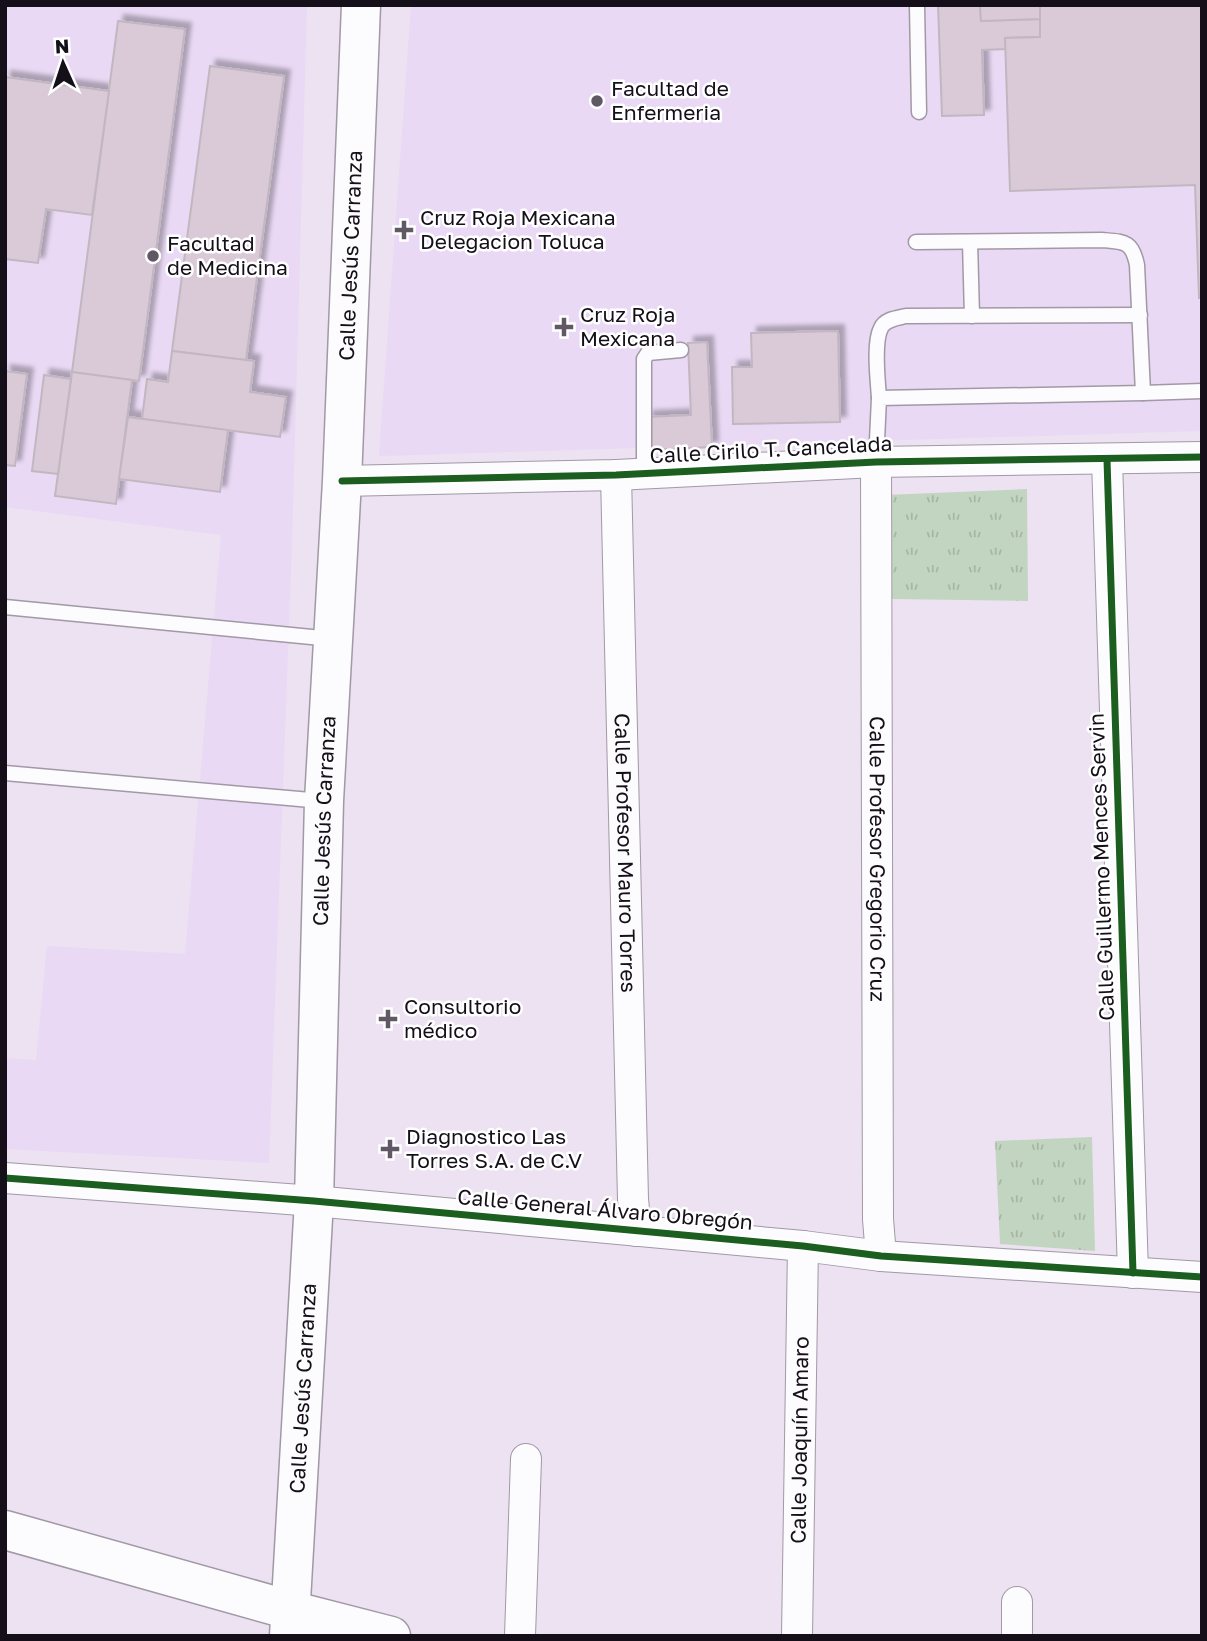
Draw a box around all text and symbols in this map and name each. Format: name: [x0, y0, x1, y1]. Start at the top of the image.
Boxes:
north arrow: [28, 28, 98, 98]
text: N: [54, 34, 70, 57]
place label: Facultad de Enfermeria: [611, 75, 729, 125]
marker: Facultad de Enfermeria: [589, 93, 605, 109]
street label: Calle Jesús Carranza: [333, 150, 367, 361]
place label: Cruz Roja Mexicana Delegacion Toluca: [420, 204, 616, 254]
marker: Cruz Roja Mexicana Delegacion Toluca: [394, 220, 414, 240]
place label: Facultad de Medicina: [167, 230, 288, 280]
marker: Facultad de Medicina: [145, 248, 161, 264]
place label: Cruz Roja Mexicana: [580, 301, 675, 351]
marker: Cruz Roja Mexicana: [554, 317, 574, 337]
street label: Calle Cirilo T. Cancelada: [649, 430, 893, 468]
street label: Calle Profesor Mauro Torres: [610, 713, 642, 993]
street label: Calle Guillermo Mences Servin: [1083, 713, 1119, 1021]
street label: Calle Jesús Carranza: [307, 715, 341, 926]
street label: Calle Profesor Gregorio Cruz: [865, 716, 891, 1002]
place label: Consultorio médico: [404, 993, 521, 1043]
marker: Consultorio médico: [378, 1009, 398, 1029]
place label: Diagnostico Las Torres S.A. de C.V: [406, 1123, 582, 1173]
marker: Diagnostico Las Torres S.A. de C.V: [380, 1139, 400, 1159]
street label: Calle General Álvaro Obregón: [456, 1183, 754, 1235]
street label: Calle Jesús Carranza: [283, 1282, 321, 1494]
street label: Calle Joaquín Amaro: [784, 1336, 814, 1544]

